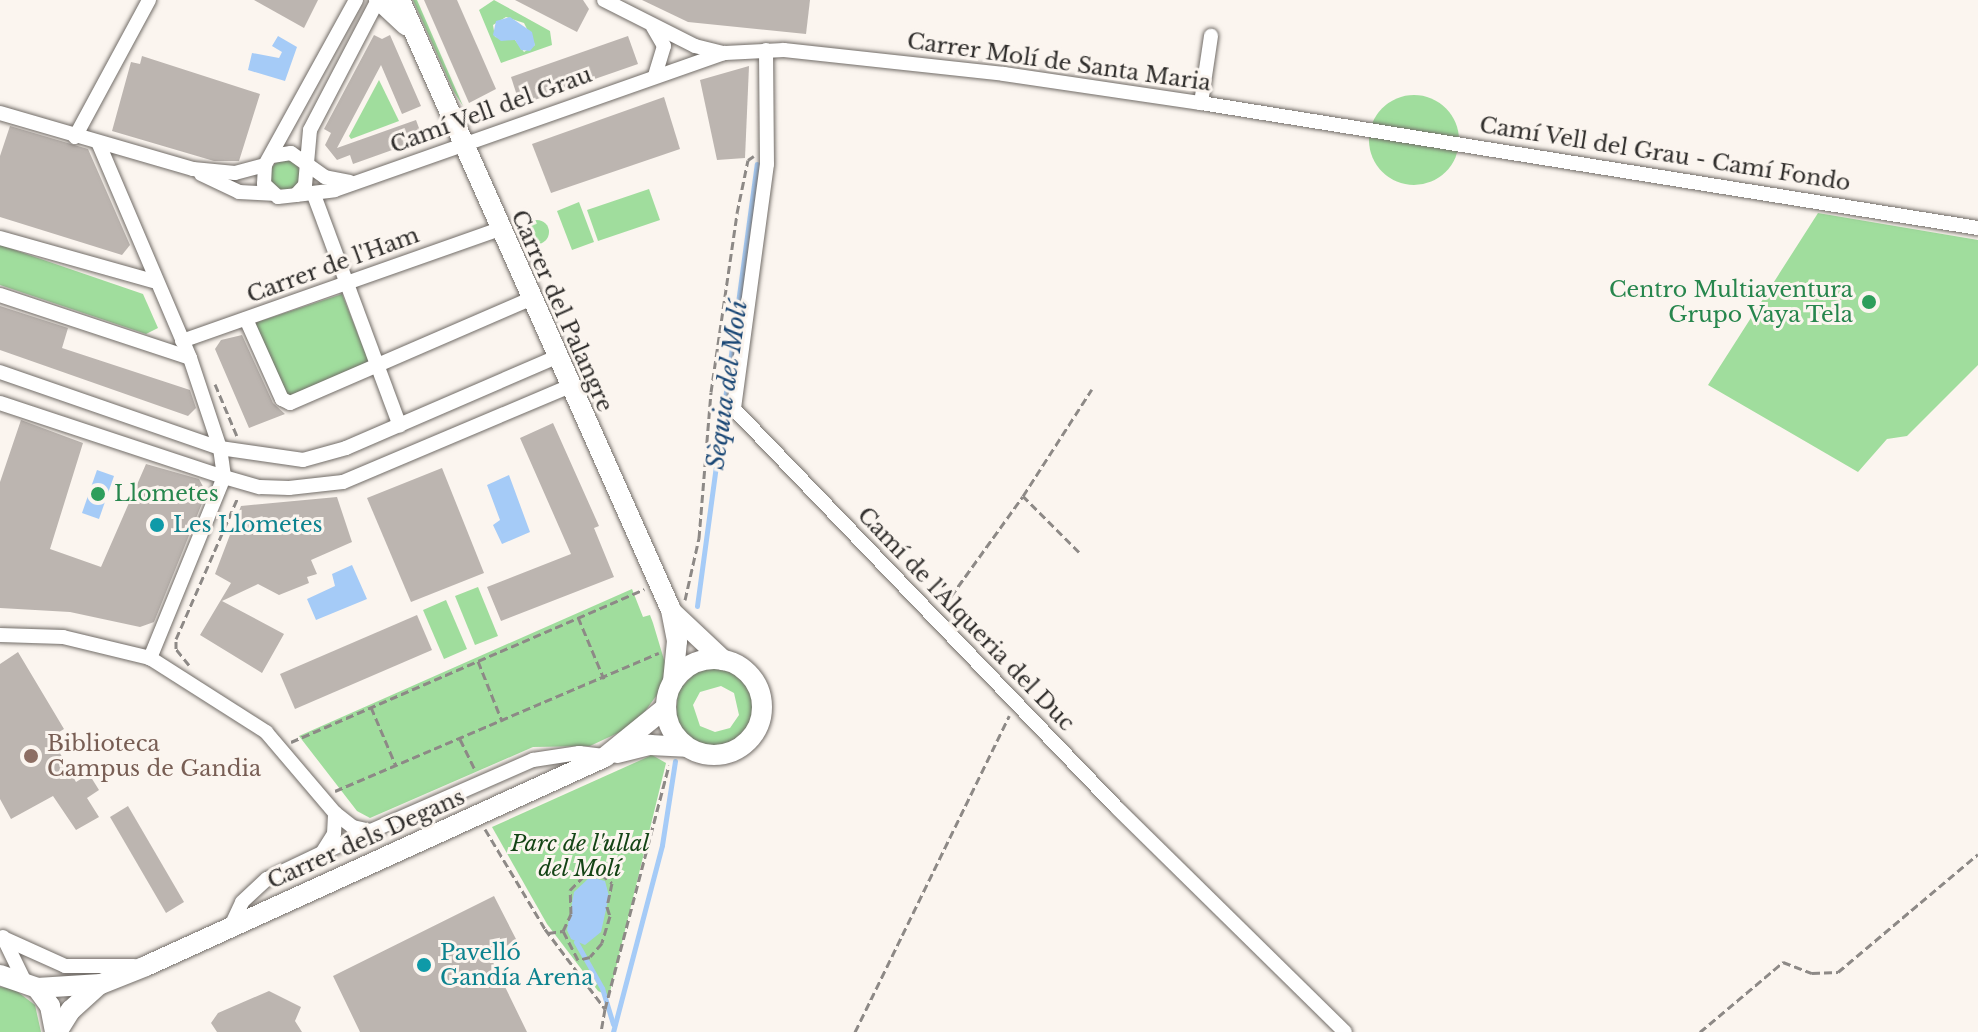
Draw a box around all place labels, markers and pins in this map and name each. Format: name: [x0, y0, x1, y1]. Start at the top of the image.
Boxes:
place label: Centro Multiaventura Grupo Vaya Tela: [1609, 276, 1853, 328]
marker: Centro Multiaventura Grupo Vaya Tela: [1860, 293, 1878, 311]
place label: Llometes: [114, 481, 219, 507]
marker: Llometes: [89, 485, 107, 503]
place label: Les Llometes: [173, 512, 323, 538]
marker: Les Llometes: [148, 516, 166, 534]
place label: Biblioteca Campus de Gandia: [47, 730, 261, 782]
marker: Biblioteca Campus de Gandia: [22, 747, 40, 765]
place label: Pavelló Gandía Arena: [440, 939, 595, 990]
marker: Pavelló Gandía Arena: [415, 956, 433, 974]

